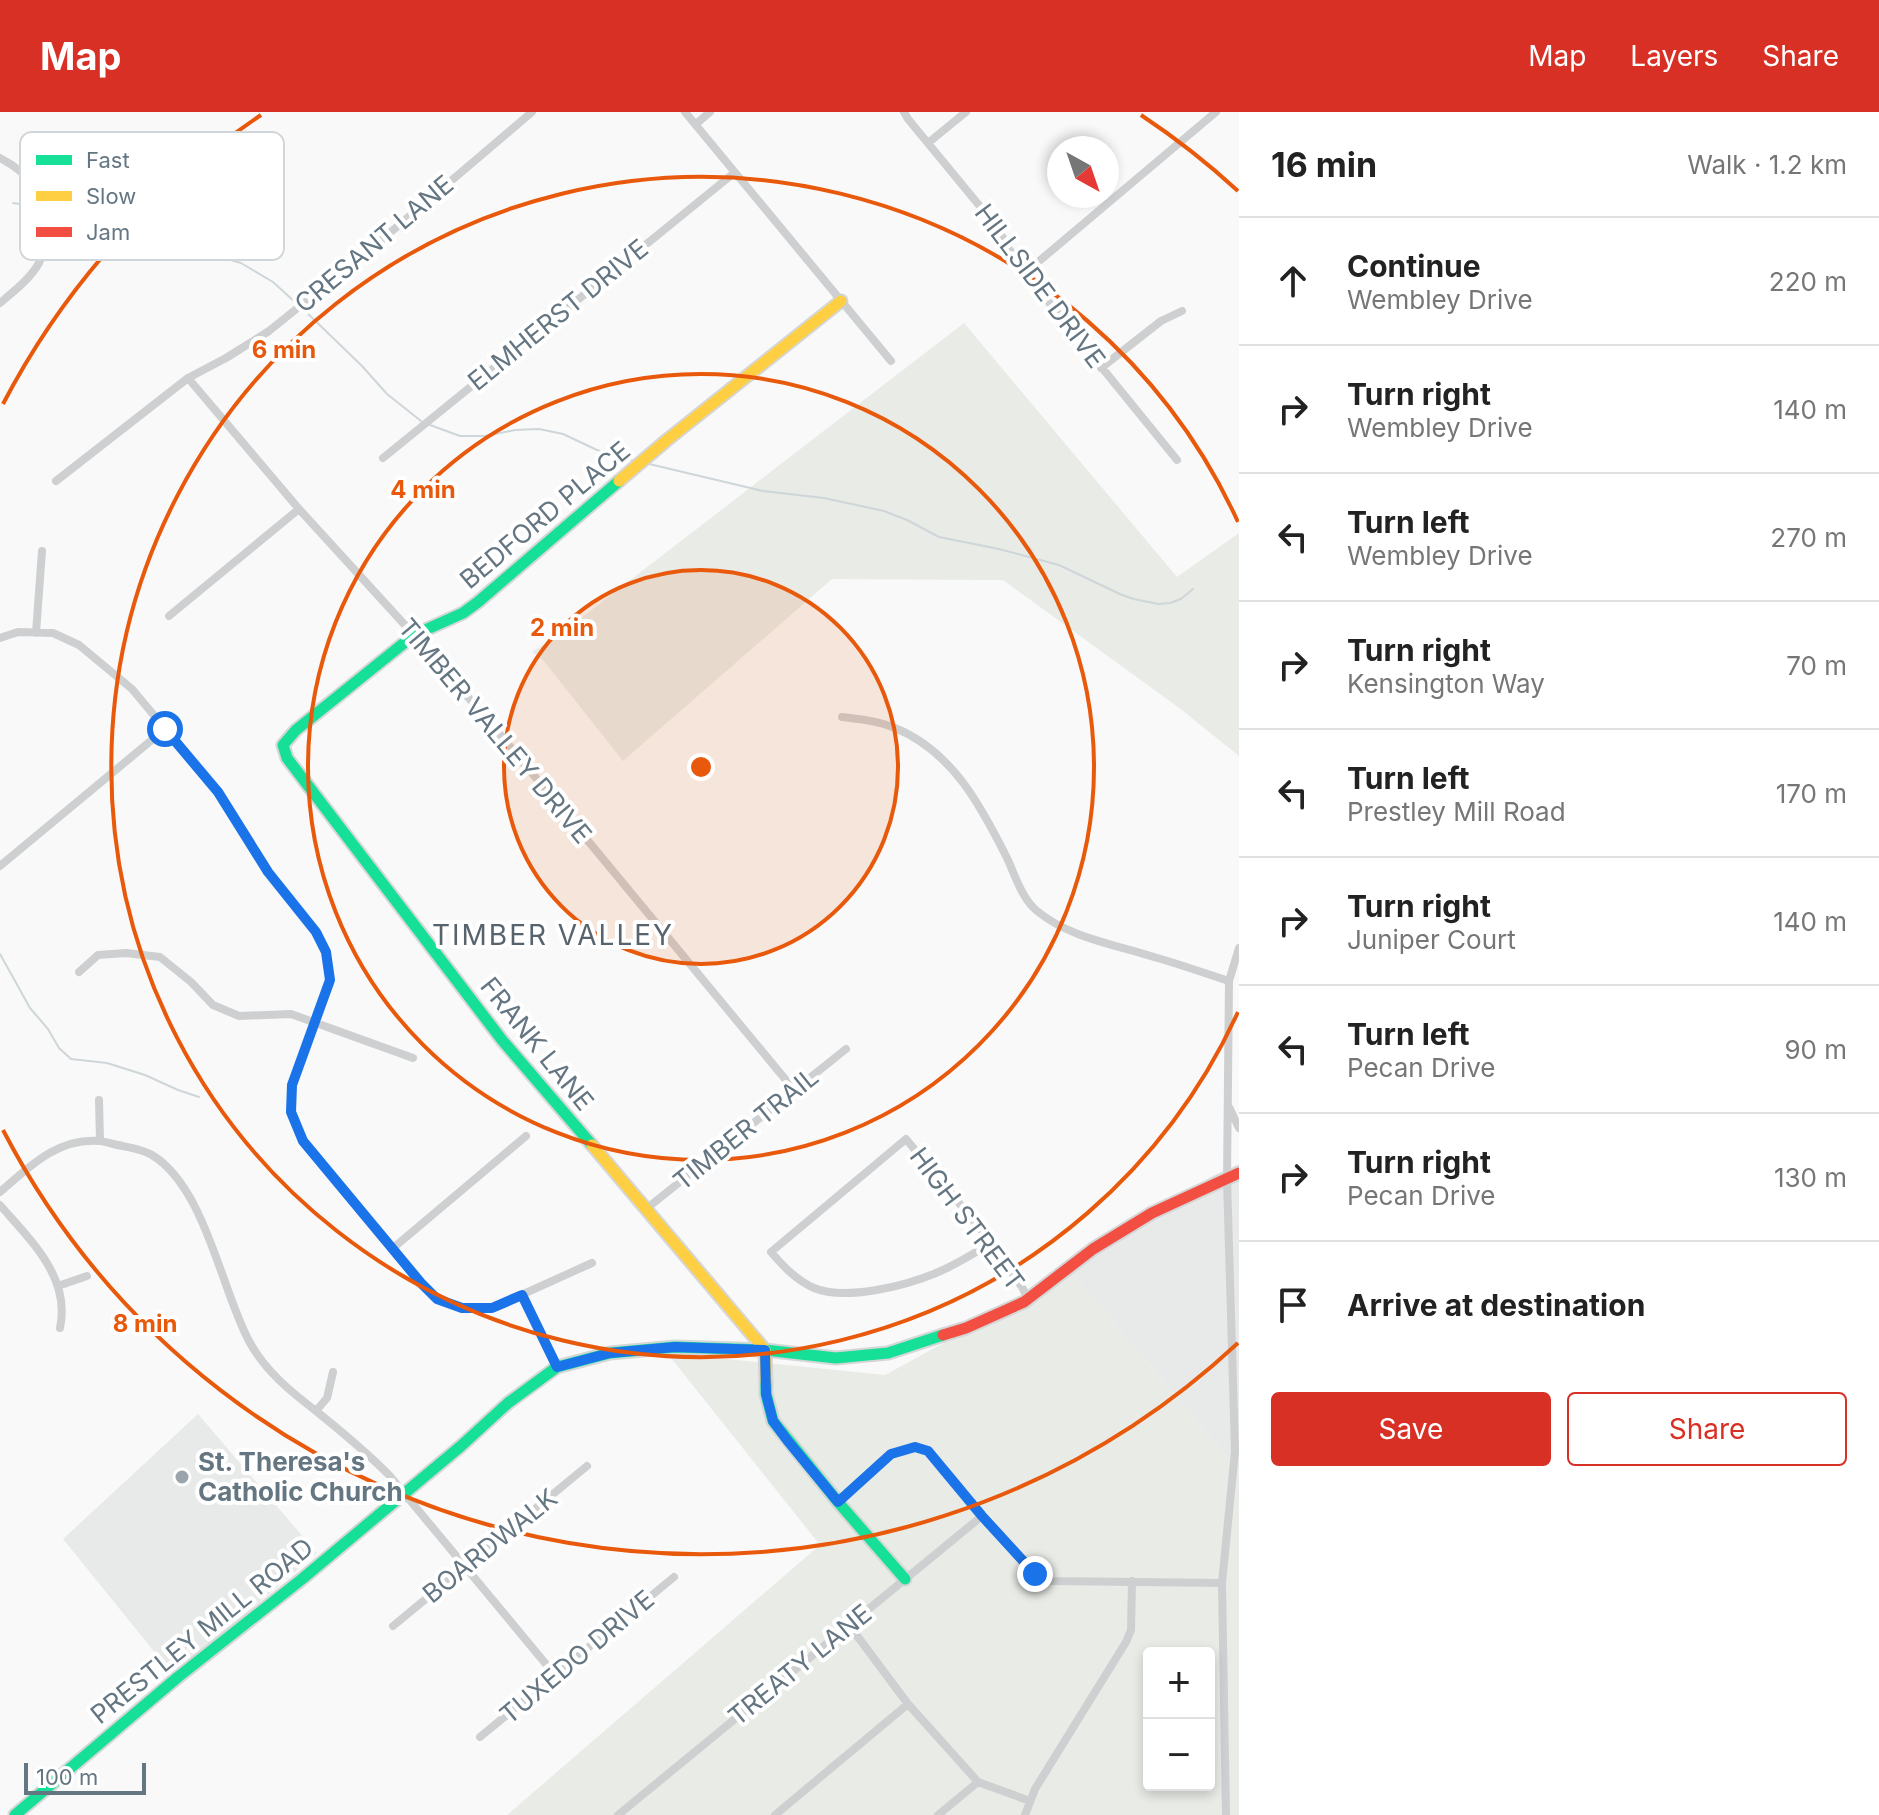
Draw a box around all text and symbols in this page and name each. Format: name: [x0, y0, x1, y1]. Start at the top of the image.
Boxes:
text: Map: [40, 33, 121, 79]
text: Map: [1528, 39, 1586, 73]
text: Layers: [1630, 39, 1718, 73]
text: Share: [1762, 39, 1839, 73]
legend: [20, 132, 284, 260]
north arrow: [1047, 136, 1119, 208]
text: 16 min: [1271, 144, 1377, 185]
text: Fast: [86, 147, 130, 173]
text: Walk · 1.2 km: [1687, 149, 1847, 180]
street label: CRESANT LANE: [288, 168, 459, 319]
text: Slow: [86, 183, 136, 209]
street label: HILLSIDE DRIVE: [969, 198, 1112, 374]
text: Jam: [86, 219, 130, 245]
street label: ELMHERST DRIVE: [462, 233, 654, 397]
text: Continue: [1347, 248, 1481, 284]
icon: ahead: [1271, 259, 1315, 303]
text: 220 m: [1769, 266, 1847, 297]
text: Wembley Drive: [1347, 284, 1533, 315]
text: 6 min: [252, 335, 316, 364]
text: Turn right: [1347, 376, 1491, 412]
icon: right: [1271, 387, 1315, 431]
text: 140 m: [1773, 394, 1847, 425]
text: Wembley Drive: [1347, 412, 1533, 443]
street label: BEDFORD PLACE: [453, 434, 636, 595]
text: 4 min: [390, 475, 456, 504]
text: Turn left: [1347, 504, 1469, 540]
icon: left: [1271, 515, 1315, 559]
text: 270 m: [1770, 522, 1847, 553]
text: Wembley Drive: [1347, 540, 1533, 571]
street label: TIMBER VALLEY DRIVE: [392, 612, 599, 849]
text: 2 min: [530, 613, 594, 642]
text: Turn right: [1347, 632, 1491, 668]
icon: right: [1271, 643, 1315, 687]
text: 70 m: [1786, 650, 1847, 681]
text: Kensington Way: [1347, 668, 1545, 699]
route start: [147, 711, 183, 747]
centre of rings: [687, 753, 715, 781]
text: Turn left: [1347, 760, 1469, 796]
icon: left: [1271, 771, 1315, 815]
text: 170 m: [1776, 778, 1847, 809]
text: Prestley Mill Road: [1347, 796, 1566, 827]
text: Turn right: [1347, 888, 1491, 924]
icon: right: [1271, 899, 1315, 943]
text: 140 m: [1773, 906, 1847, 937]
district label: TIMBER VALLEY: [432, 918, 674, 952]
text: Juniper Court: [1347, 924, 1516, 955]
street label: FRANK LANE: [474, 971, 600, 1116]
text: Turn left: [1347, 1016, 1469, 1052]
icon: left: [1271, 1027, 1315, 1071]
text: 90 m: [1784, 1034, 1847, 1065]
text: Pecan Drive: [1347, 1052, 1496, 1083]
street label: TIMBER TRAIL: [667, 1061, 824, 1196]
street label: HIGH STREET: [904, 1141, 1031, 1296]
text: Turn right: [1347, 1144, 1491, 1180]
icon: right: [1271, 1155, 1315, 1199]
text: 130 m: [1774, 1162, 1847, 1193]
text: Pecan Drive: [1347, 1180, 1496, 1211]
icon: arrive: [1271, 1283, 1315, 1327]
text: Arrive at destination: [1347, 1287, 1645, 1323]
text: 8 min: [113, 1309, 177, 1338]
button: Save: [1271, 1392, 1551, 1466]
button: Share: [1567, 1392, 1847, 1466]
place label: St. Theresa's Catholic Church: [198, 1446, 403, 1507]
marker: St. Theresa's Catholic Church: [173, 1468, 191, 1486]
street label: BOARDWALK: [416, 1482, 563, 1609]
street label: PRESTLEY MILL ROAD: [84, 1531, 319, 1730]
route end: [1017, 1556, 1053, 1592]
street label: TUXEDO DRIVE: [493, 1583, 660, 1730]
street label: TREATY LANE: [722, 1598, 877, 1732]
map controls: [1143, 1647, 1215, 1791]
button: +: [1143, 1647, 1215, 1719]
button: −: [1143, 1719, 1215, 1791]
scale bar: [24, 1759, 146, 1795]
text: 100 m: [36, 1764, 98, 1790]

